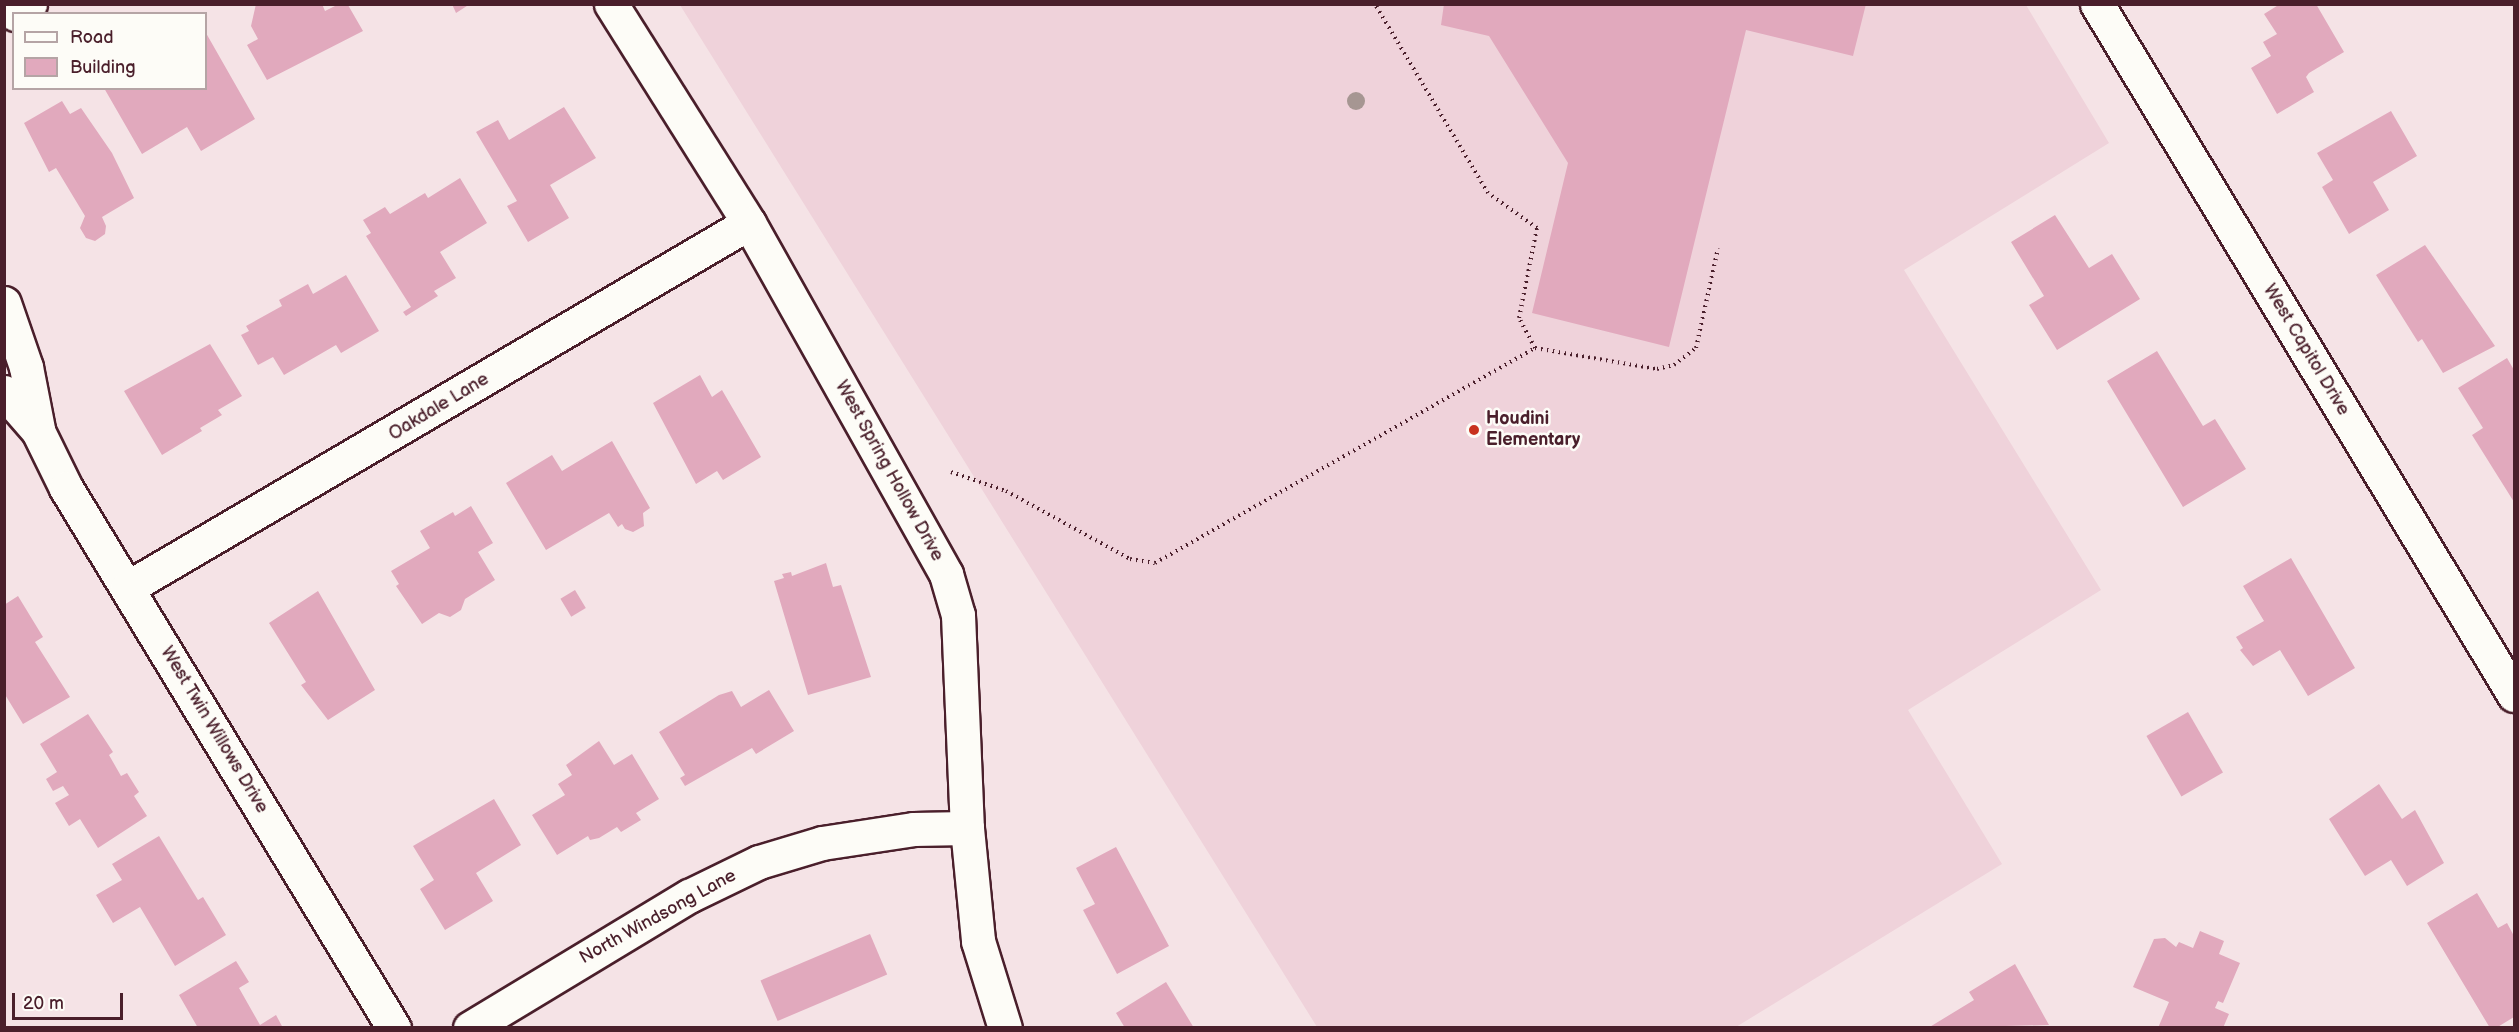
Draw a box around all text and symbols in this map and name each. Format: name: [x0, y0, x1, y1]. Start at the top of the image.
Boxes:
legend: [12, 12, 207, 90]
text: Road: [70, 27, 114, 48]
text: Building: [70, 57, 136, 78]
street label: West Capitol Drive: [2258, 280, 2354, 420]
street label: Oakdale Lane: [385, 369, 493, 445]
street label: West Spring Hollow Drive: [830, 377, 948, 565]
place label: Houdini Elementary: [1486, 409, 1580, 452]
marker: Houdini Elementary: [1467, 423, 1481, 437]
street label: West Twin Willows Drive: [155, 642, 273, 818]
street label: North Windsong Lane: [576, 865, 740, 969]
scale bar: [15, 981, 126, 1019]
text: 20 m: [23, 993, 64, 1014]

